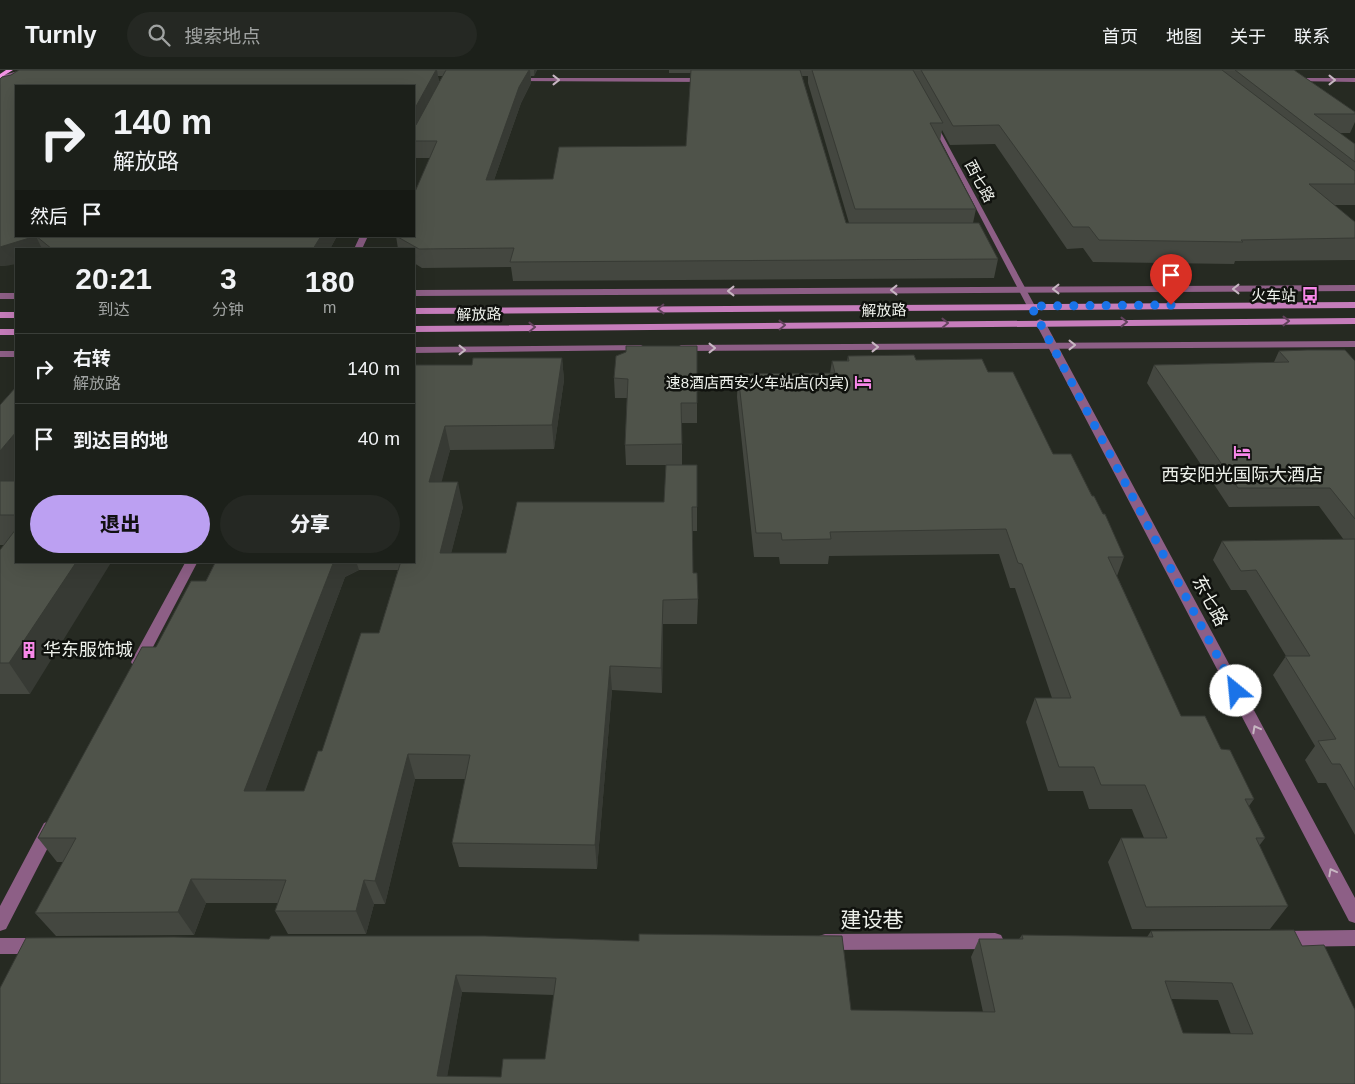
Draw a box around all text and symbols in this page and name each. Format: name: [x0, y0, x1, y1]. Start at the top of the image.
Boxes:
search box: [127, 12, 477, 57]
text: Turnly: [25, 21, 97, 48]
icon: search: [145, 21, 173, 49]
text: 搜索地点: [185, 26, 261, 47]
text: 首页: [1102, 27, 1138, 47]
text: 地图: [1166, 27, 1202, 47]
text: 关于: [1230, 27, 1266, 47]
text: 联系: [1294, 27, 1330, 47]
one-way arrow: [552, 75, 560, 85]
one-way arrow: [1328, 75, 1336, 85]
text: 140 m: [113, 102, 212, 141]
icon: right: [30, 105, 95, 170]
text: 解放路: [113, 149, 179, 174]
street label: 西七路: [962, 157, 998, 205]
icon: arrive: [78, 200, 106, 228]
text: 然后: [30, 206, 68, 227]
pin: [1150, 254, 1192, 305]
icon: arrive: [1157, 261, 1185, 289]
text: 20:21: [75, 262, 152, 295]
text: 3: [220, 262, 237, 295]
text: 180: [305, 265, 355, 298]
one-way arrow: [1052, 284, 1060, 294]
one-way arrow: [1232, 284, 1240, 294]
one-way arrow: [890, 285, 898, 295]
bus stop icon: 火车站: [1300, 285, 1320, 305]
one-way arrow: [727, 286, 735, 296]
place label: 火车站: [1251, 287, 1296, 304]
text: m: [323, 299, 336, 316]
text: 到达: [98, 301, 130, 318]
text: 分钟: [212, 301, 244, 318]
street label: 解放路: [861, 301, 907, 319]
one-way arrow: [657, 304, 664, 314]
street label: 解放路: [456, 305, 502, 323]
one-way arrow: [1283, 316, 1291, 326]
one-way arrow: [1120, 317, 1128, 327]
one-way arrow: [942, 318, 949, 328]
one-way arrow: [779, 320, 787, 330]
one-way arrow: [529, 322, 537, 333]
one-way arrow: [1069, 340, 1077, 350]
one-way arrow: [871, 341, 879, 352]
one-way arrow: [709, 343, 717, 353]
one-way arrow: [459, 345, 467, 355]
text: 右转: [73, 348, 111, 369]
icon: right: [30, 355, 58, 383]
text: 140 m: [347, 358, 400, 379]
hotel icon: 速8酒店西安火车站店(内宾): [853, 372, 873, 392]
place label: 速8酒店西安火车站店(内宾): [666, 374, 849, 391]
text: 解放路: [73, 375, 121, 392]
icon: arrive: [30, 425, 58, 453]
text: 40 m: [358, 428, 400, 449]
text: 到达目的地: [73, 430, 168, 451]
hotel icon: 西安阳光国际大酒店: [1232, 442, 1252, 462]
place label: 西安阳光国际大酒店: [1161, 465, 1323, 485]
button: 退出: [30, 495, 210, 553]
button: 分享: [220, 495, 400, 553]
street label: 东七路: [1188, 572, 1232, 630]
building icon: 华东服饰城: [19, 640, 39, 660]
place label: 华东服饰城: [43, 640, 133, 660]
position arrow: [1209, 664, 1261, 716]
one-way arrow: [1252, 725, 1262, 734]
one-way arrow: [1328, 869, 1338, 878]
street label: 建设巷: [841, 908, 904, 931]

